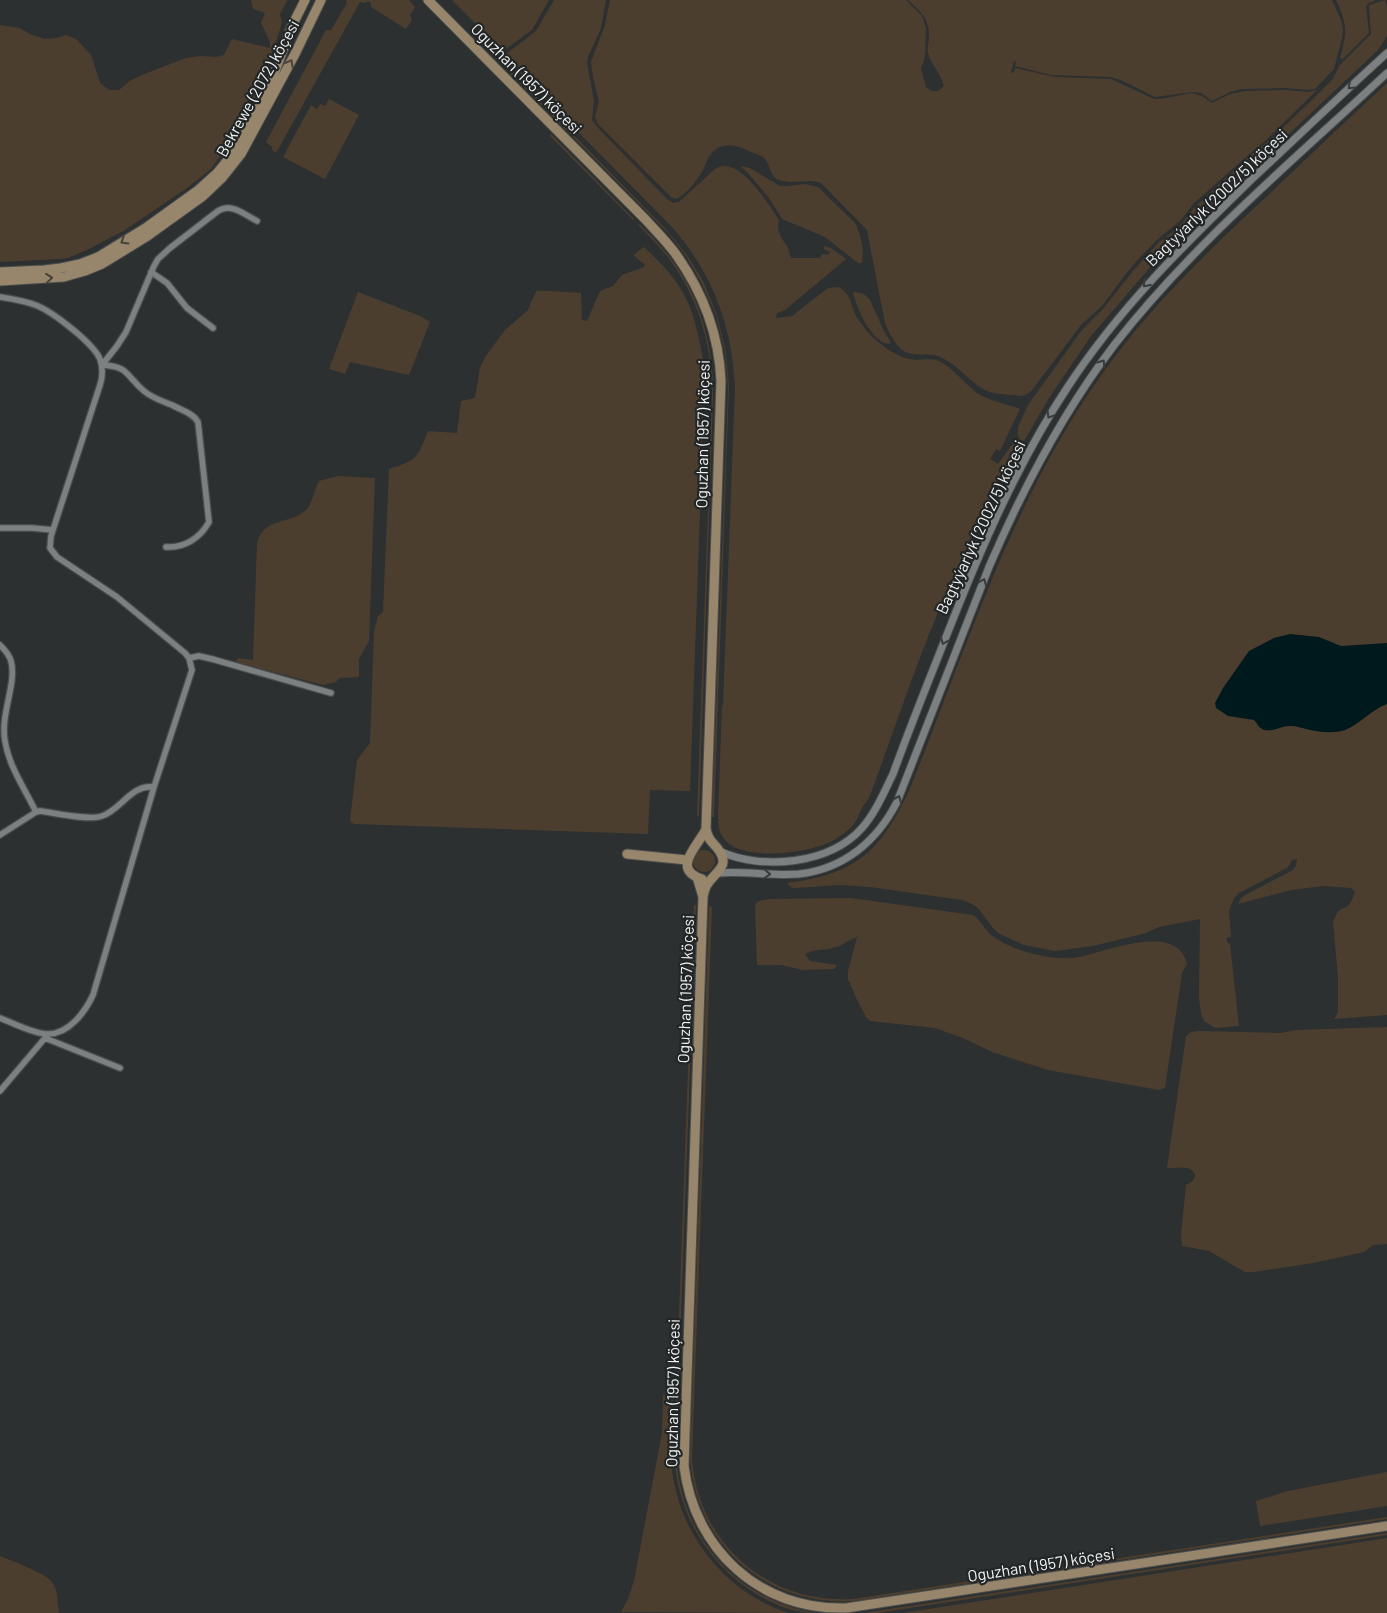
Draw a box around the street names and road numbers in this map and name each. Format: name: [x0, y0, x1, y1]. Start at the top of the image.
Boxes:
street label: Bekrewe (2072) köçesi: [211, 16, 303, 160]
street label: Oguzhan (1957) köçesi: [468, 19, 586, 137]
street label: Bagtyýarlyk (2002/5) köçesi: [1141, 124, 1291, 270]
street label: Oguzhan (1957) köçesi: [691, 360, 713, 508]
street label: Bagtyýarlyk (2002/5) köçesi: [931, 437, 1029, 617]
street label: Oguzhan (1957) köçesi: [673, 914, 697, 1064]
street label: Oguzhan (1957) köçesi: [661, 1319, 683, 1467]
street label: Oguzhan (1957) köçesi: [966, 1543, 1116, 1585]

